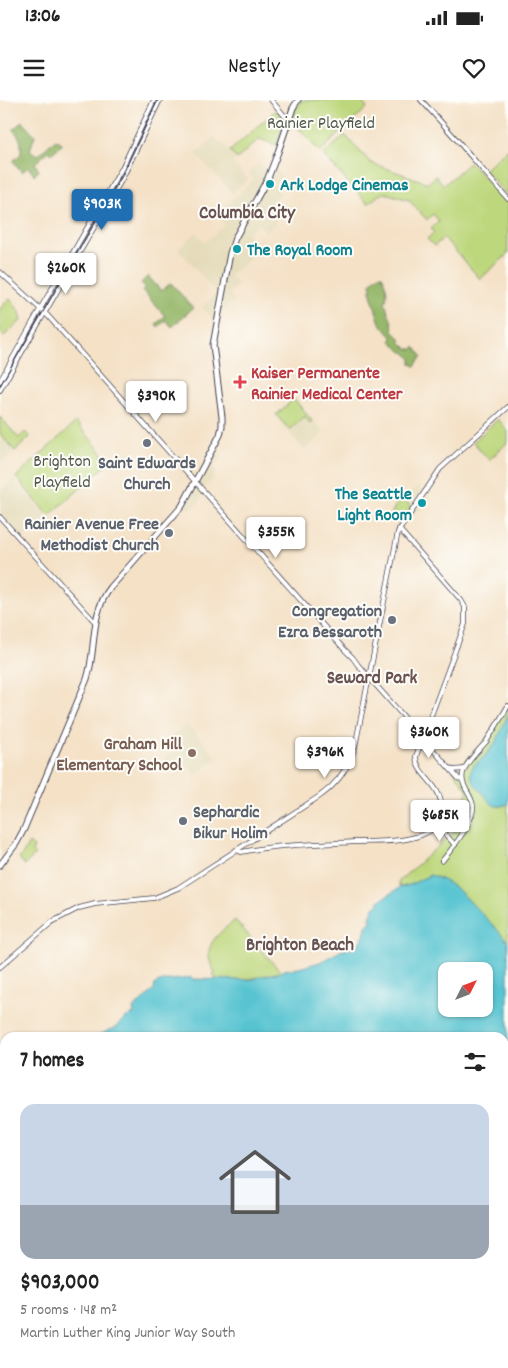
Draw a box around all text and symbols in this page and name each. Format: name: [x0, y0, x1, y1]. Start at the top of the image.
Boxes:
text: 13:06: [25, 4, 60, 31]
text: Nestly: [228, 52, 280, 83]
icon: menu: [20, 54, 48, 82]
icon: heart: [460, 54, 488, 82]
park label: Rainier Playfield: [267, 112, 375, 137]
place label: Ark Lodge Cinemas: [280, 174, 409, 199]
marker: Ark Lodge Cinemas: [264, 178, 276, 190]
pin: $903K: [67, 188, 137, 231]
text: $903K: [83, 193, 121, 216]
district label: Columbia City: [199, 201, 296, 228]
place label: The Royal Room: [247, 239, 353, 264]
marker: The Royal Room: [231, 243, 243, 255]
pin: $260K: [31, 252, 101, 295]
text: $260K: [46, 257, 86, 280]
place label: Kaiser Permanente Rainier Medical Center: [251, 362, 403, 408]
marker: Kaiser Permanente Rainier Medical Center: [233, 375, 247, 389]
pin: $390K: [121, 380, 191, 423]
text: $390K: [137, 385, 175, 408]
marker: Saint Edwards Church: [141, 437, 153, 449]
park label: Brighton Playfield: [33, 450, 91, 496]
place label: Saint Edwards Church: [98, 452, 196, 498]
place label: The Seattle Light Room: [335, 483, 412, 529]
marker: The Seattle Light Room: [416, 497, 428, 509]
place label: Rainier Avenue Free Methodist Church: [24, 513, 159, 559]
pin: $355K: [241, 516, 311, 559]
text: $355K: [257, 521, 295, 544]
marker: Rainier Avenue Free Methodist Church: [163, 527, 175, 539]
place label: Congregation Ezra Bessaroth: [278, 600, 382, 646]
marker: Congregation Ezra Bessaroth: [386, 614, 398, 626]
district label: Seward Park: [327, 666, 417, 693]
pin: $360K: [394, 716, 464, 759]
text: $360K: [409, 721, 449, 744]
place label: Graham Hill Elementary School: [56, 733, 183, 779]
pin: $396K: [290, 736, 360, 779]
text: $396K: [306, 741, 344, 764]
marker: Graham Hill Elementary School: [186, 747, 198, 759]
pin: $685K: [405, 800, 475, 842]
place label: Sephardic Bikur Holim: [193, 801, 268, 847]
text: $685K: [421, 804, 459, 827]
marker: Sephardic Bikur Holim: [177, 815, 189, 827]
district label: Brighton Beach: [246, 933, 354, 960]
north arrow: [438, 962, 492, 1018]
map controls: [438, 962, 493, 1017]
text: 7 homes: [20, 1047, 84, 1077]
icon: filters: [461, 1048, 489, 1076]
icon: home: [210, 1137, 300, 1227]
text: $903,000: [20, 1269, 99, 1299]
text: 5 rooms · 148 m²: [20, 1299, 117, 1322]
text: Martin Luther King Junior Way South: [20, 1322, 235, 1345]

